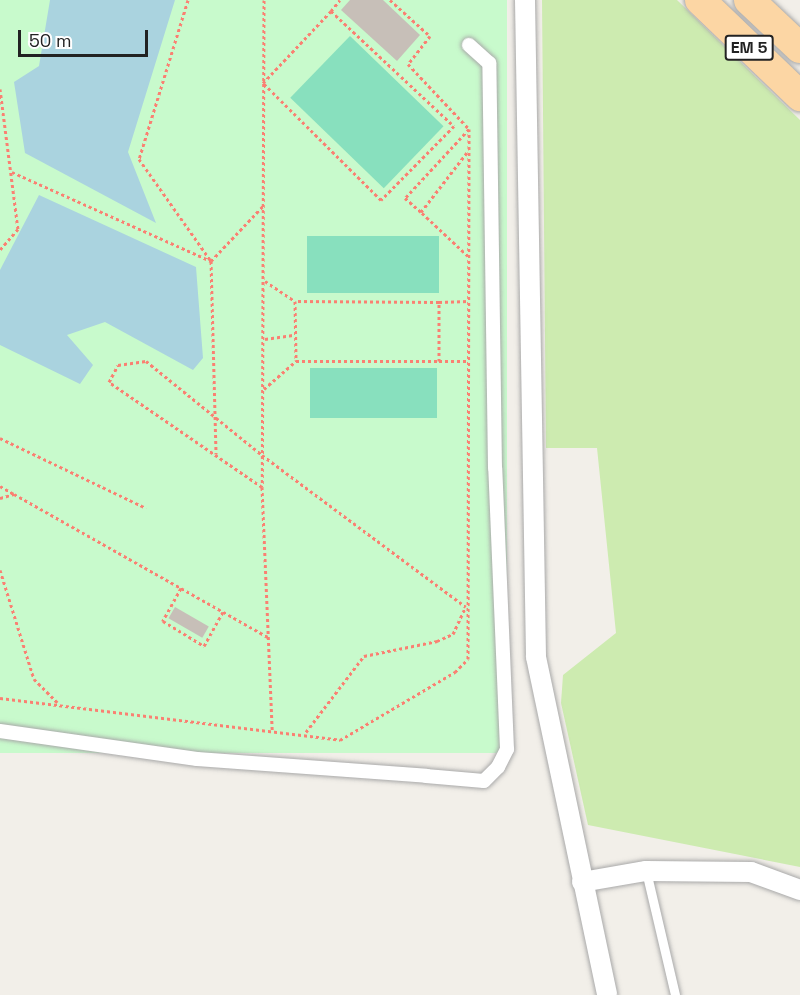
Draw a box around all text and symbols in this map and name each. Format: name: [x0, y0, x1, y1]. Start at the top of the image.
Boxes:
scale bar: [21, 18, 152, 56]
text: 50 m: [29, 29, 71, 52]
road number: EM 5: [724, 35, 774, 61]

